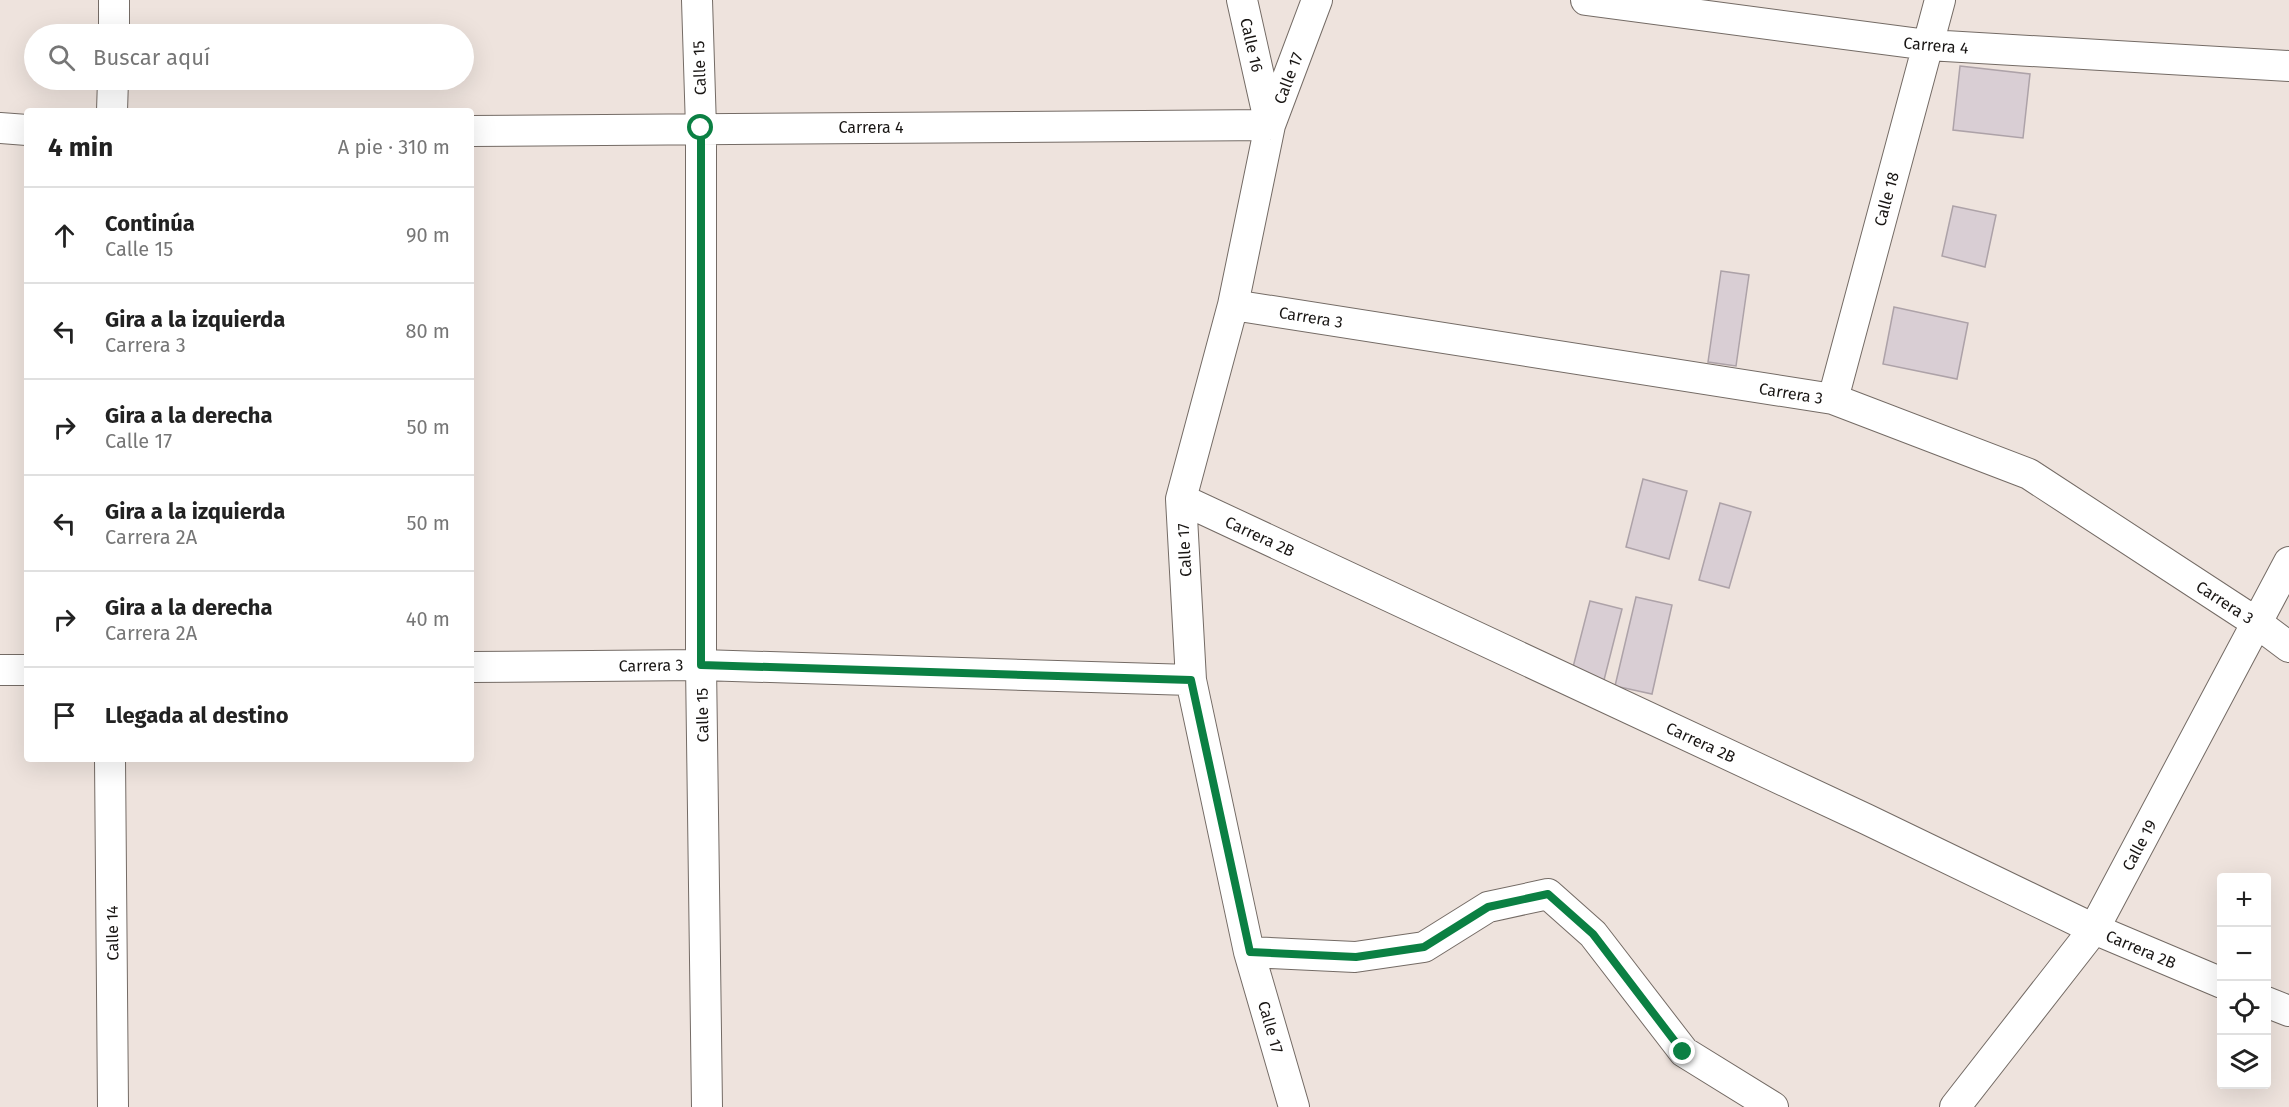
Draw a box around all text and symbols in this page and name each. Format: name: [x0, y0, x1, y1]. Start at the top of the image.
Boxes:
street label: Calle 16: [1236, 16, 1267, 74]
search box: [24, 24, 474, 90]
street label: Carrera 4: [1903, 33, 1970, 58]
street label: Calle 15: [689, 40, 710, 96]
icon: search: [45, 41, 78, 74]
text: Buscar aquí: [93, 44, 210, 71]
street label: Calle 17: [1270, 50, 1307, 107]
route start: [687, 114, 713, 140]
street label: Carrera 4: [838, 118, 904, 137]
text: 4 min: [48, 132, 113, 163]
text: A pie · 310 m: [338, 135, 450, 159]
street label: Calle 18: [1870, 170, 1903, 228]
text: Continúa: [105, 210, 195, 237]
icon: ahead: [48, 219, 81, 252]
text: 90 m: [406, 223, 450, 247]
text: Calle 15: [105, 237, 173, 261]
street label: Carrera 3: [1278, 303, 1344, 332]
text: Gira a la izquierda: [105, 306, 285, 333]
icon: left: [48, 315, 81, 348]
text: 80 m: [405, 319, 450, 343]
text: Carrera 3: [105, 333, 186, 357]
street label: Carrera 3: [1758, 379, 1824, 408]
text: Gira a la derecha: [105, 402, 273, 429]
icon: right: [48, 411, 81, 444]
text: 50 m: [406, 415, 450, 439]
text: Calle 17: [105, 429, 172, 453]
text: Gira a la izquierda: [105, 498, 285, 525]
icon: left: [48, 507, 81, 540]
text: 50 m: [406, 511, 450, 535]
street label: Carrera 2B: [1222, 512, 1298, 561]
street label: Calle 17: [1174, 523, 1195, 577]
text: Carrera 2A: [105, 525, 197, 549]
street label: Carrera 3: [2192, 577, 2257, 628]
text: Gira a la derecha: [105, 594, 273, 621]
icon: right: [48, 603, 81, 636]
text: 40 m: [406, 607, 450, 631]
text: Carrera 2A: [105, 621, 197, 645]
street label: Carrera 3: [619, 655, 684, 676]
street label: Calle 15: [693, 688, 712, 742]
icon: arrive: [48, 699, 81, 732]
text: Llegada al destino: [105, 702, 289, 729]
street label: Carrera 2B: [1663, 718, 1739, 767]
street label: Calle 19: [2118, 817, 2161, 874]
map controls: [2217, 873, 2271, 1089]
button: +: [2217, 873, 2271, 927]
street label: Calle 14: [103, 905, 122, 961]
street label: Carrera 2B: [2103, 926, 2179, 973]
button: −: [2217, 927, 2271, 981]
button: locate: [2217, 981, 2271, 1035]
street label: Calle 17: [1254, 999, 1287, 1056]
button: layers: [2217, 1035, 2271, 1089]
route end: [1669, 1038, 1695, 1064]

